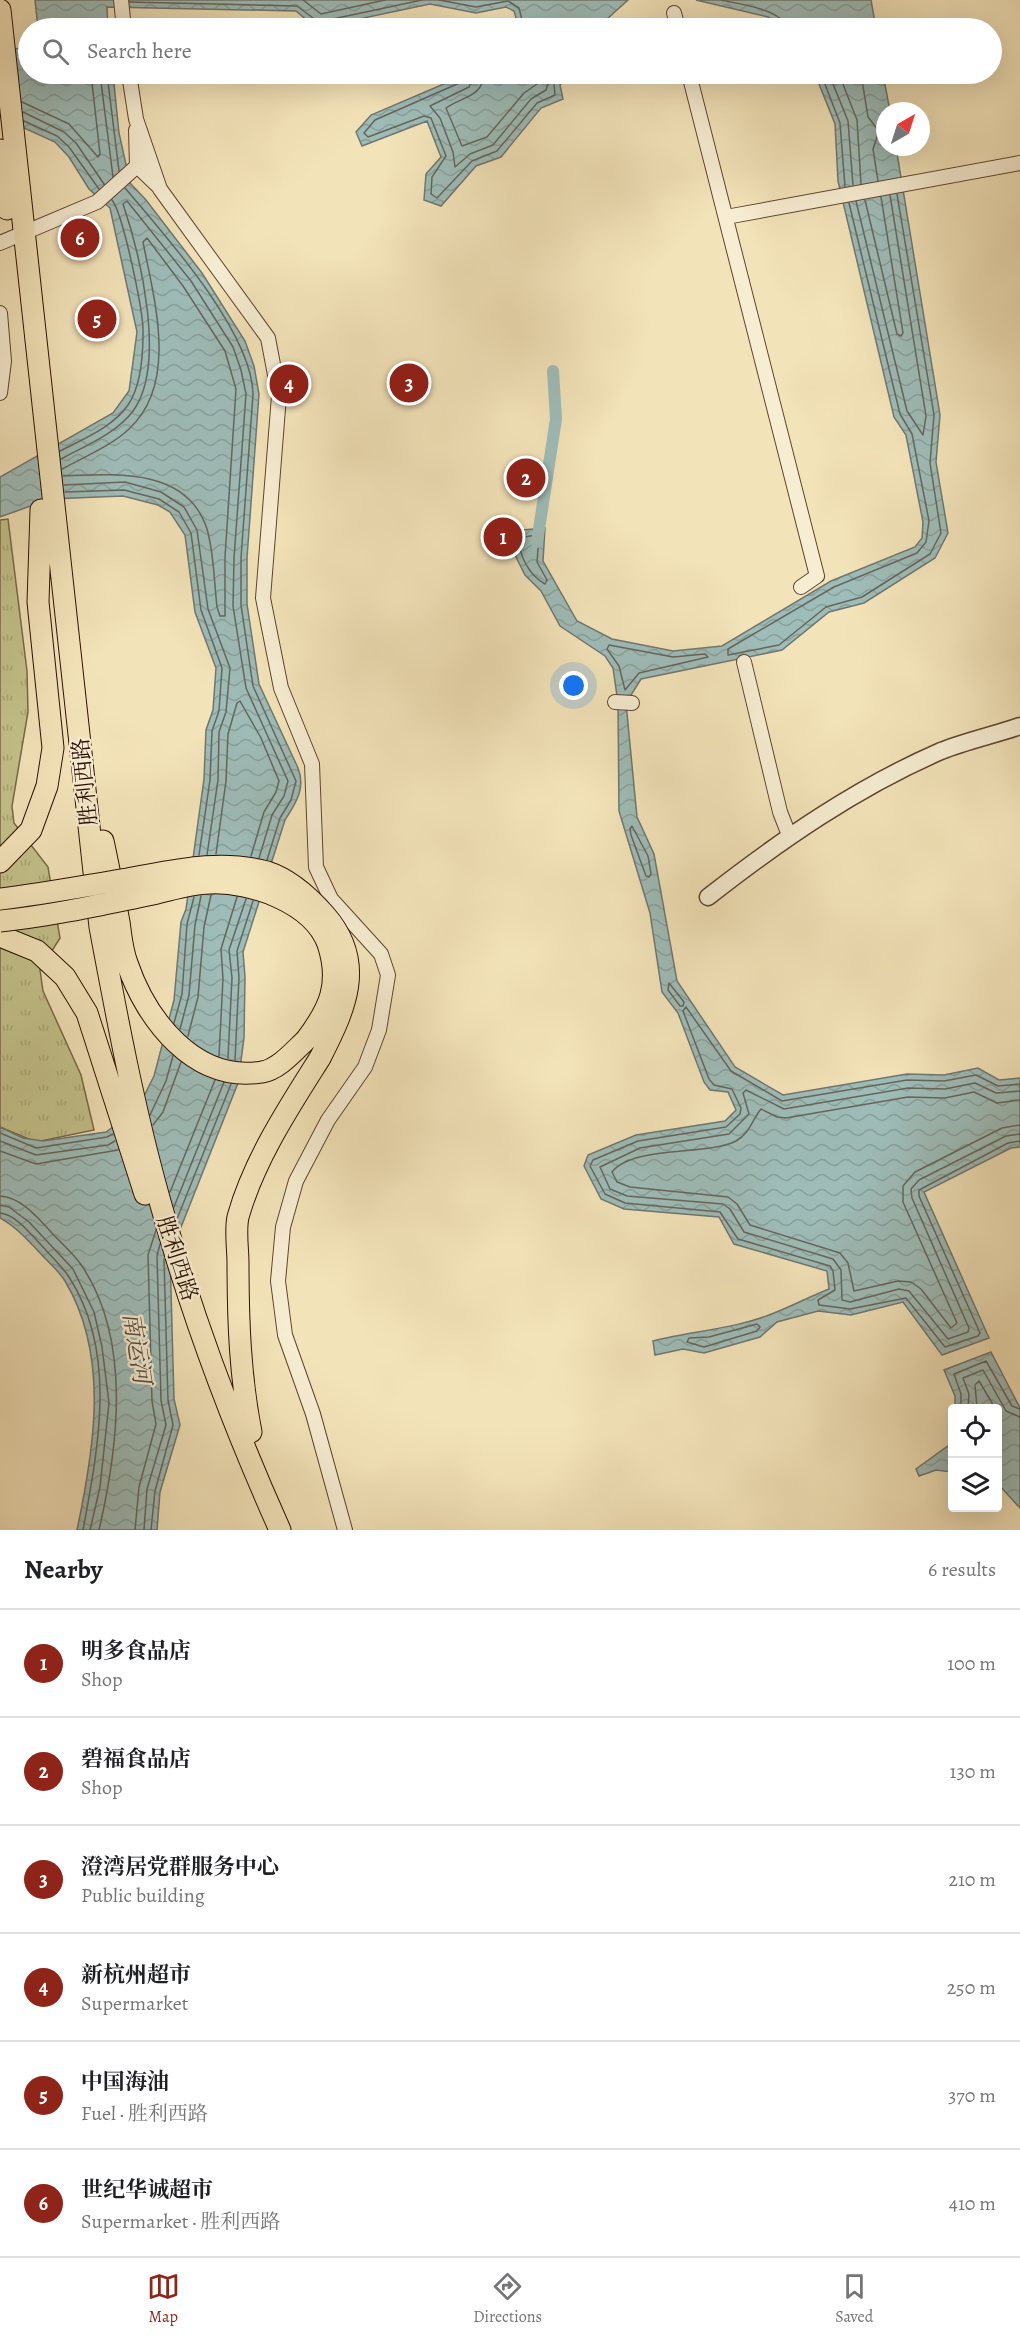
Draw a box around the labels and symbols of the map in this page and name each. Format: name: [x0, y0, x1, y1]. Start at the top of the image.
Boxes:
north arrow: [876, 102, 930, 156]
pin: 6: [60, 216, 100, 260]
pin: 5: [78, 296, 116, 342]
pin: 3: [390, 360, 428, 406]
pin: 4: [270, 362, 308, 406]
pin: 2: [506, 456, 546, 500]
pin: 1: [484, 514, 522, 560]
your location: [559, 671, 588, 700]
street label: 胜利西路: [65, 737, 105, 827]
street label: 胜利西路: [149, 1212, 205, 1305]
water label: 南运河: [116, 1310, 159, 1390]

